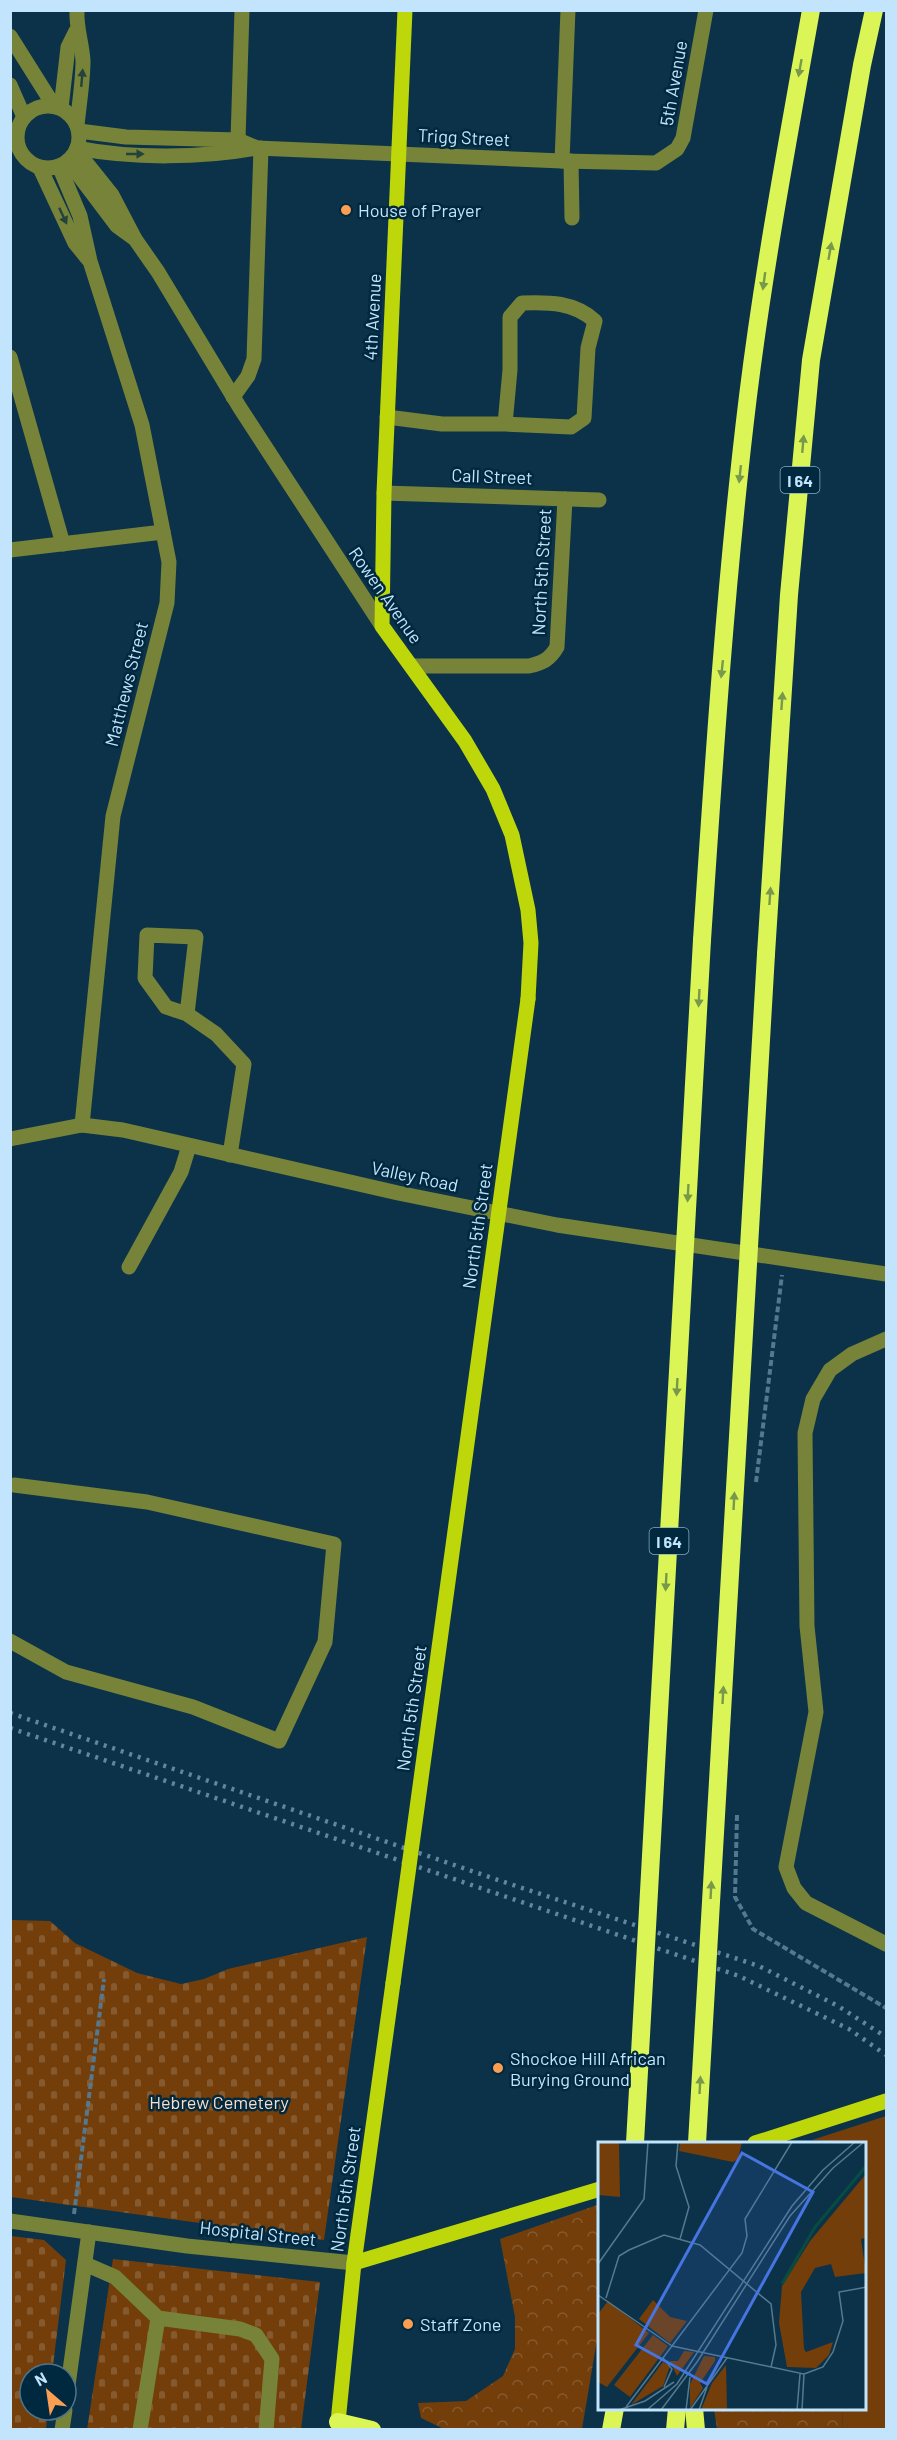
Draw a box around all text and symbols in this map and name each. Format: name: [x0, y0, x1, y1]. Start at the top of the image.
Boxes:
street label: 5th Avenue: [655, 39, 691, 127]
one-way arrow: [795, 59, 804, 78]
one-way arrow: [77, 68, 87, 87]
street label: Trigg Street: [417, 124, 511, 150]
one-way arrow: [126, 149, 145, 159]
place label: House of Prayer: [358, 199, 482, 221]
marker: House of Prayer: [339, 203, 353, 217]
one-way arrow: [58, 207, 67, 224]
one-way arrow: [825, 241, 834, 260]
one-way arrow: [760, 272, 769, 291]
street label: 4th Avenue: [359, 273, 385, 361]
one-way arrow: [798, 435, 808, 454]
street label: Call Street: [451, 464, 533, 488]
one-way arrow: [735, 465, 745, 484]
road number: I 64: [780, 467, 820, 493]
street label: North 5th Street: [527, 508, 555, 636]
street label: Rowen Avenue: [345, 542, 427, 648]
street label: Matthews Street: [100, 619, 152, 749]
one-way arrow: [717, 659, 727, 678]
one-way arrow: [777, 692, 787, 711]
one-way arrow: [765, 886, 774, 905]
one-way arrow: [694, 989, 703, 1008]
street label: Valley Road: [370, 1156, 460, 1196]
street label: North 5th Street: [457, 1162, 497, 1290]
one-way arrow: [683, 1183, 692, 1202]
one-way arrow: [672, 1378, 682, 1397]
one-way arrow: [729, 1491, 739, 1510]
road number: I 64: [650, 1528, 688, 1554]
one-way arrow: [662, 1573, 671, 1592]
street label: North 5th Street: [391, 1644, 431, 1772]
one-way arrow: [718, 1686, 727, 1705]
one-way arrow: [707, 1880, 716, 1899]
place label: Shockoe Hill African Burying Ground: [510, 2047, 666, 2090]
marker: Shockoe Hill African Burying Ground: [491, 2061, 505, 2075]
one-way arrow: [695, 2075, 705, 2094]
park label: Hebrew Cemetery: [149, 2091, 289, 2113]
street label: North 5th Street: [325, 2125, 365, 2253]
inset map: [598, 2142, 867, 2410]
street label: Hospital Street: [198, 2216, 318, 2250]
place label: Staff Zone: [420, 2313, 501, 2335]
marker: Staff Zone: [401, 2317, 415, 2331]
north arrow: [18, 2362, 78, 2422]
text: N: [31, 2368, 50, 2389]

